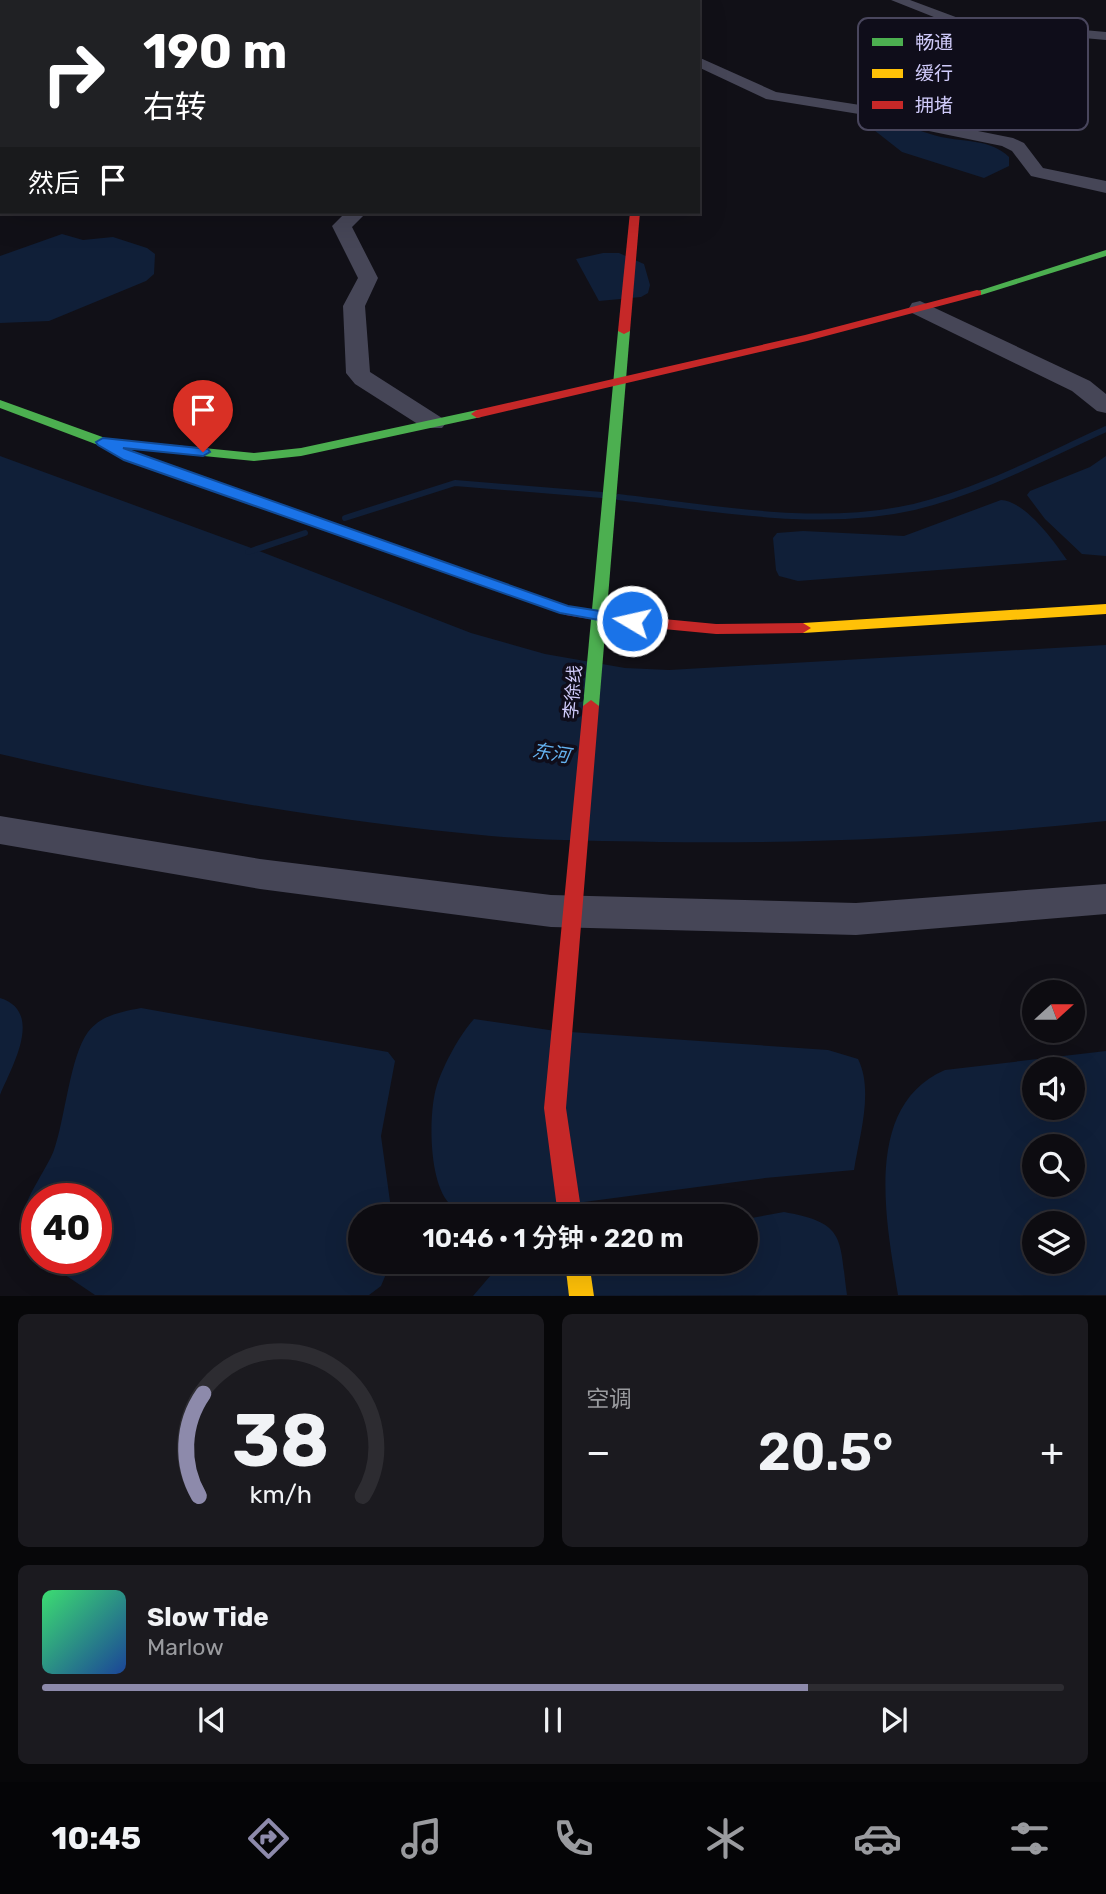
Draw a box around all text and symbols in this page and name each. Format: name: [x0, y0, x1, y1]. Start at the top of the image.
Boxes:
legend: [858, 18, 1088, 130]
text: 190 m: [143, 22, 287, 80]
icon: right: [28, 28, 119, 119]
text: 畅通: [915, 31, 953, 54]
text: 缓行: [915, 62, 953, 85]
text: 右转: [143, 88, 207, 126]
text: 拥堵: [915, 94, 953, 117]
icon: arrive: [94, 161, 132, 199]
text: 然后: [28, 168, 80, 199]
pin: [173, 380, 233, 452]
icon: arrive: [184, 391, 222, 429]
position arrow: [595, 584, 669, 658]
street label: 李徐线: [560, 664, 586, 720]
water label: 东河: [530, 739, 576, 768]
north arrow: [1022, 980, 1085, 1043]
map controls: [1022, 980, 1085, 1274]
button: sound: [1022, 1057, 1085, 1120]
button: search: [1022, 1134, 1085, 1197]
speed limit sign: 40: [21, 1183, 112, 1274]
button: layers: [1022, 1211, 1085, 1274]
text: 10:46 · 1 分钟 · 220 m: [422, 1223, 684, 1254]
text: 空调: [586, 1385, 632, 1413]
text: 38: [232, 1399, 330, 1485]
text: 20.5°: [758, 1421, 893, 1483]
text: −: [586, 1429, 611, 1475]
text: +: [1040, 1429, 1064, 1475]
text: km/h: [250, 1480, 312, 1509]
text: Slow Tide: [147, 1602, 269, 1633]
text: Marlow: [147, 1633, 224, 1661]
icon: previous: [193, 1701, 231, 1739]
icon: pause: [534, 1701, 572, 1739]
icon: next: [875, 1701, 913, 1739]
icon: directions: [244, 1814, 293, 1863]
icon: music: [397, 1814, 446, 1863]
icon: phone: [549, 1814, 598, 1863]
icon: climate: [701, 1814, 750, 1863]
icon: car: [853, 1814, 902, 1863]
icon: filters: [1005, 1814, 1054, 1863]
text: 10:45: [52, 1819, 141, 1857]

